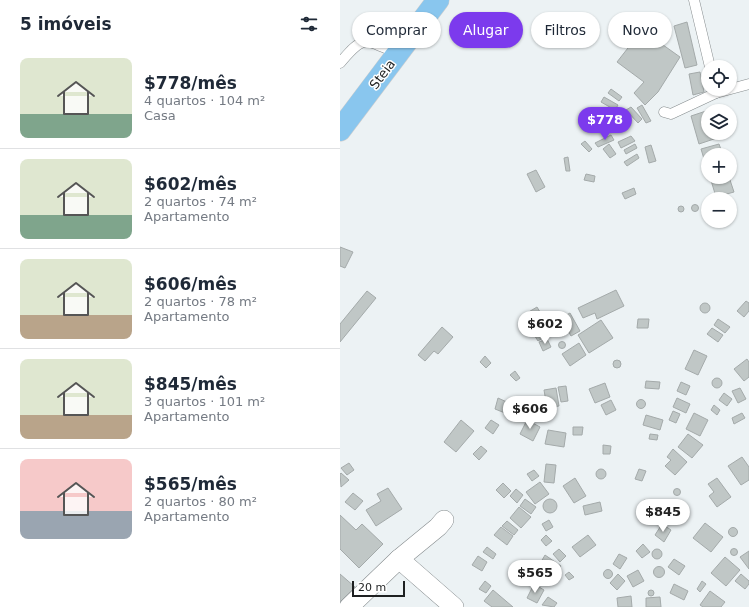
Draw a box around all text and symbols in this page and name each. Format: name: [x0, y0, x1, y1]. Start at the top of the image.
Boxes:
chip: Comprar: [352, 12, 441, 48]
chip: Alugar: [449, 12, 523, 48]
chip: Filtros: [531, 12, 600, 48]
chip: Novo: [608, 12, 672, 48]
icon: filters: [298, 13, 320, 35]
text: 5 imóveis: [20, 14, 112, 34]
street label: Steia: [366, 57, 398, 92]
map controls: [701, 60, 737, 228]
button: locate: [701, 60, 737, 96]
text: $778/mês: [144, 73, 237, 93]
icon: home: [52, 74, 100, 122]
text: 4 quartos · 104 m²: [144, 93, 265, 108]
button: layers: [701, 104, 737, 140]
pin: $778: [581, 107, 629, 141]
text: Casa: [144, 108, 176, 123]
text: $778: [587, 112, 623, 127]
button: +: [701, 148, 737, 184]
text: $602/mês: [144, 174, 237, 194]
icon: home: [52, 175, 100, 223]
button: −: [701, 192, 737, 228]
text: 2 quartos · 74 m²: [144, 194, 257, 209]
text: Apartamento: [144, 209, 229, 224]
text: $606/mês: [144, 274, 237, 294]
icon: home: [52, 275, 100, 323]
text: 2 quartos · 78 m²: [144, 294, 257, 309]
text: Apartamento: [144, 309, 229, 324]
pin: $602: [521, 311, 569, 345]
text: $602: [527, 316, 563, 331]
text: $845/mês: [144, 374, 237, 394]
icon: home: [52, 375, 100, 423]
text: 3 quartos · 101 m²: [144, 394, 265, 409]
pin: $606: [506, 396, 554, 430]
text: $606: [512, 401, 548, 416]
text: Apartamento: [144, 409, 229, 424]
text: $565/mês: [144, 474, 237, 494]
icon: home: [52, 475, 100, 523]
text: 2 quartos · 80 m²: [144, 494, 257, 509]
pin: $845: [639, 499, 687, 533]
text: $845: [645, 504, 681, 519]
text: Apartamento: [144, 509, 229, 524]
pin: $565: [511, 560, 559, 594]
text: $565: [517, 565, 553, 580]
scale bar: [352, 579, 405, 598]
text: 20 m: [358, 581, 386, 594]

